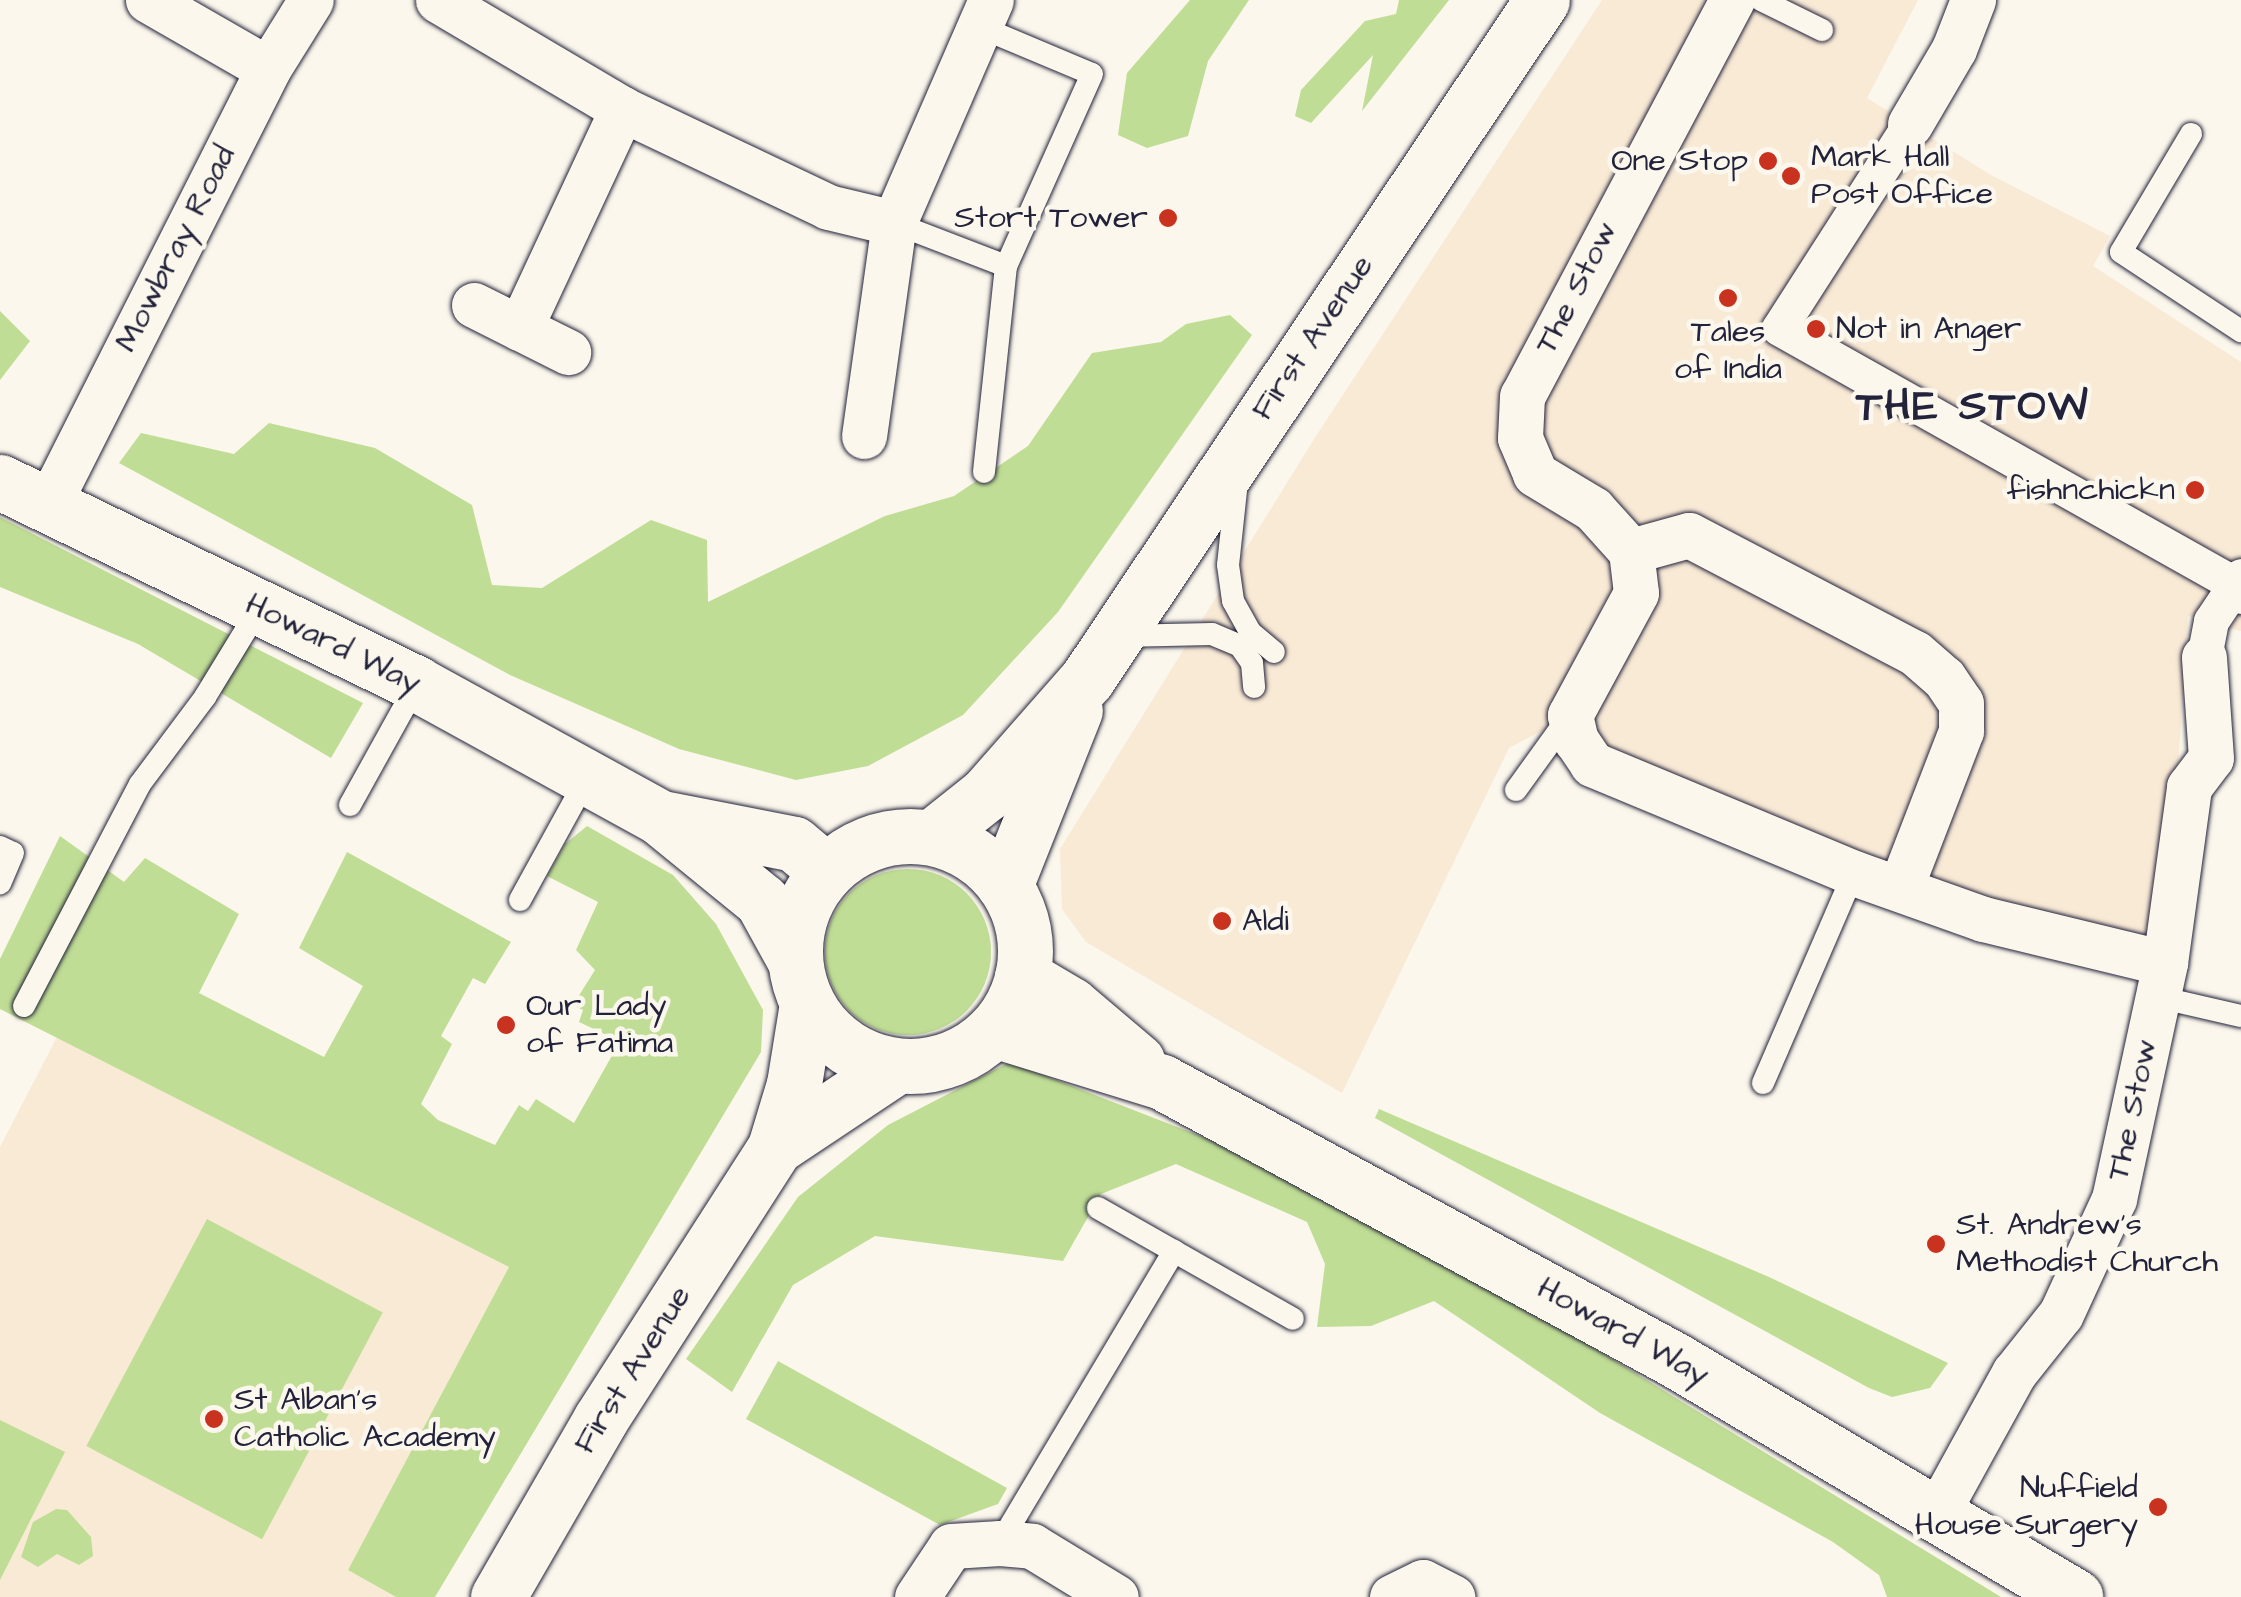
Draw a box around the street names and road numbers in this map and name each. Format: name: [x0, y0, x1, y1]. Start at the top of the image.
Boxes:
street label: Mowbray Road: [108, 140, 244, 358]
street label: The Stow: [1527, 215, 1627, 361]
street label: First Avenue: [1244, 248, 1382, 428]
street label: Howard Way: [239, 585, 427, 703]
street label: The Stow: [2099, 1036, 2167, 1184]
street label: Howard Way: [1530, 1269, 1716, 1395]
street label: First Avenue: [566, 1279, 700, 1461]

